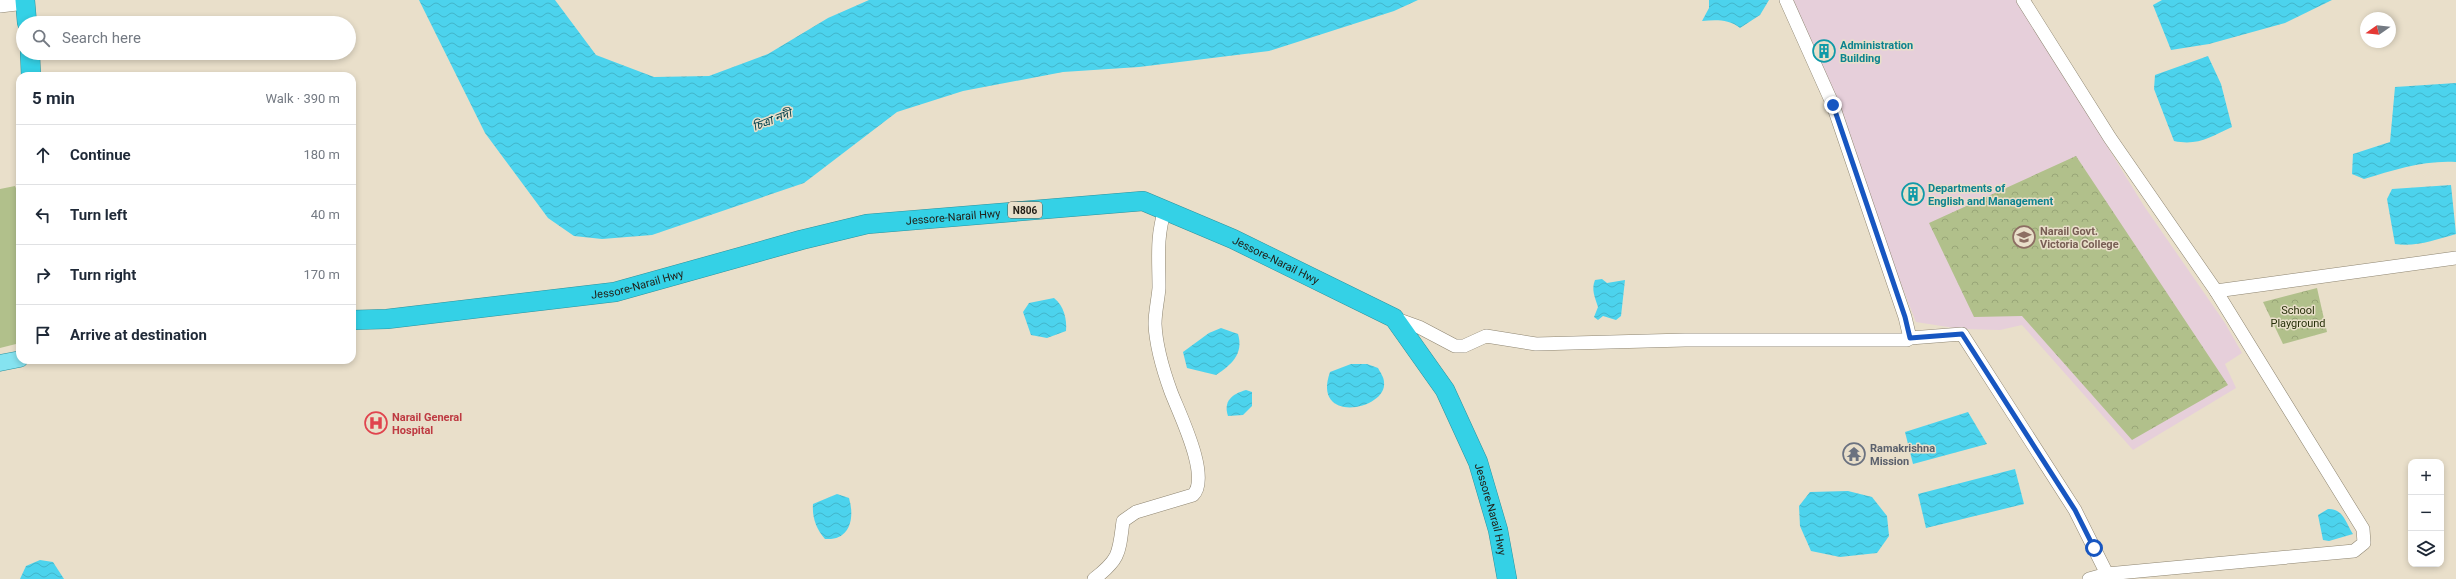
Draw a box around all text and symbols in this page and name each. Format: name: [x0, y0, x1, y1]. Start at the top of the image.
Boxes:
north arrow: [2360, 12, 2396, 48]
search box: [16, 16, 356, 60]
icon: search: [30, 27, 52, 49]
text: Search here: [62, 29, 141, 47]
building icon: Administration Building: [1811, 38, 1837, 64]
place label: Administration Building: [1840, 39, 1913, 65]
text: 5 min: [32, 88, 75, 108]
text: Walk · 390 m: [265, 91, 340, 106]
route end: [1824, 96, 1842, 114]
water label: চিত্রা নদী: [750, 105, 796, 134]
icon: ahead: [32, 144, 54, 166]
text: Continue: [70, 146, 131, 164]
text: 180 m: [303, 147, 340, 162]
building icon: Departments of English and Management: [1900, 181, 1926, 207]
place label: Departments of English and Management: [1928, 182, 2053, 208]
road number: N806: [1008, 202, 1042, 218]
icon: left: [32, 204, 54, 226]
text: Turn left: [70, 206, 127, 224]
street label: Jessore-Narail Hwy: [905, 206, 1002, 227]
text: 40 m: [311, 207, 340, 222]
school or university icon: Narail Govt. Victoria College: [2011, 224, 2037, 250]
place label: Narail Govt. Victoria College: [2040, 225, 2119, 251]
street label: Jessore-Narail Hwy: [1230, 233, 1322, 287]
icon: right: [32, 264, 54, 286]
text: Turn right: [70, 266, 136, 284]
street label: Jessore-Narail Hwy: [590, 266, 686, 301]
text: 170 m: [303, 267, 340, 282]
park label: School Playground: [2270, 304, 2326, 330]
icon: arrive: [32, 324, 54, 346]
text: Arrive at destination: [70, 326, 207, 344]
hospital icon: Narail General Hospital: [363, 410, 389, 436]
place label: Narail General Hospital: [392, 411, 462, 437]
temple icon: Ramakrishna Mission: [1841, 441, 1867, 467]
place label: Ramakrishna Mission: [1870, 442, 1935, 468]
map controls: [2408, 459, 2444, 567]
button: +: [2408, 459, 2444, 495]
street label: Jessore-Narail Hwy: [1472, 462, 1509, 557]
button: −: [2408, 495, 2444, 531]
button: layers: [2408, 531, 2444, 567]
route start: [2085, 539, 2103, 557]

